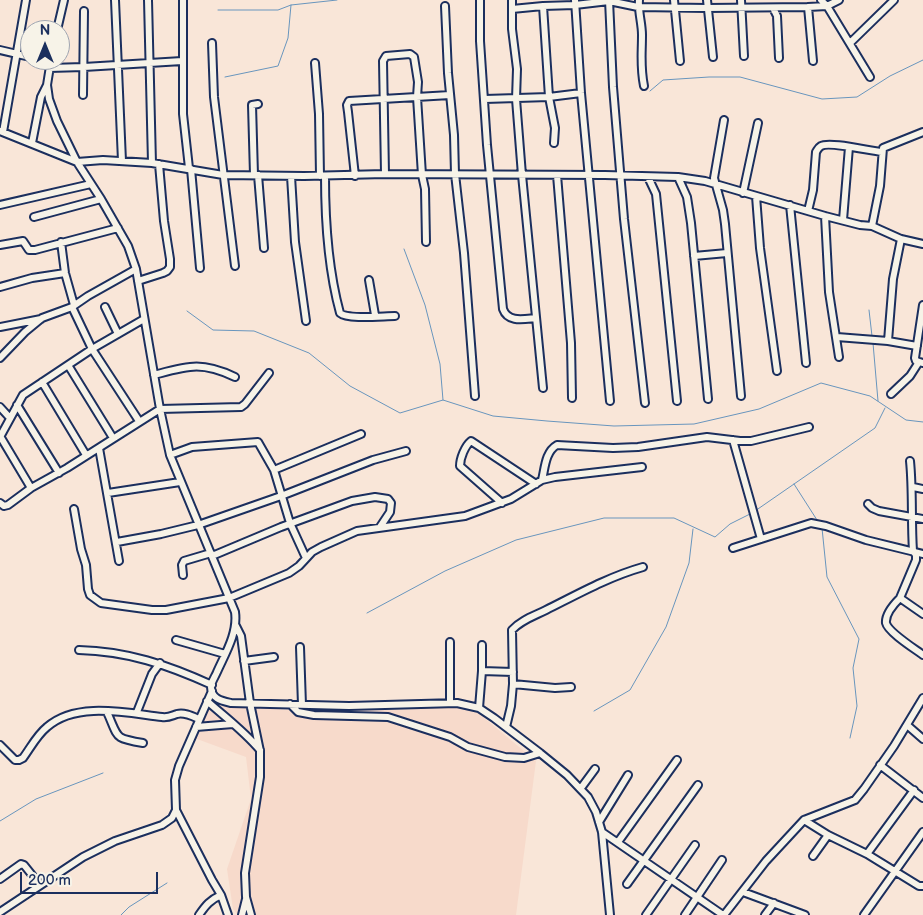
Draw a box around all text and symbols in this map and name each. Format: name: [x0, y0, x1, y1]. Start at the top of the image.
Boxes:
north arrow: [20, 20, 70, 70]
text: N: [40, 22, 50, 39]
scale bar: [22, 862, 160, 894]
text: 200 m: [28, 871, 71, 890]

